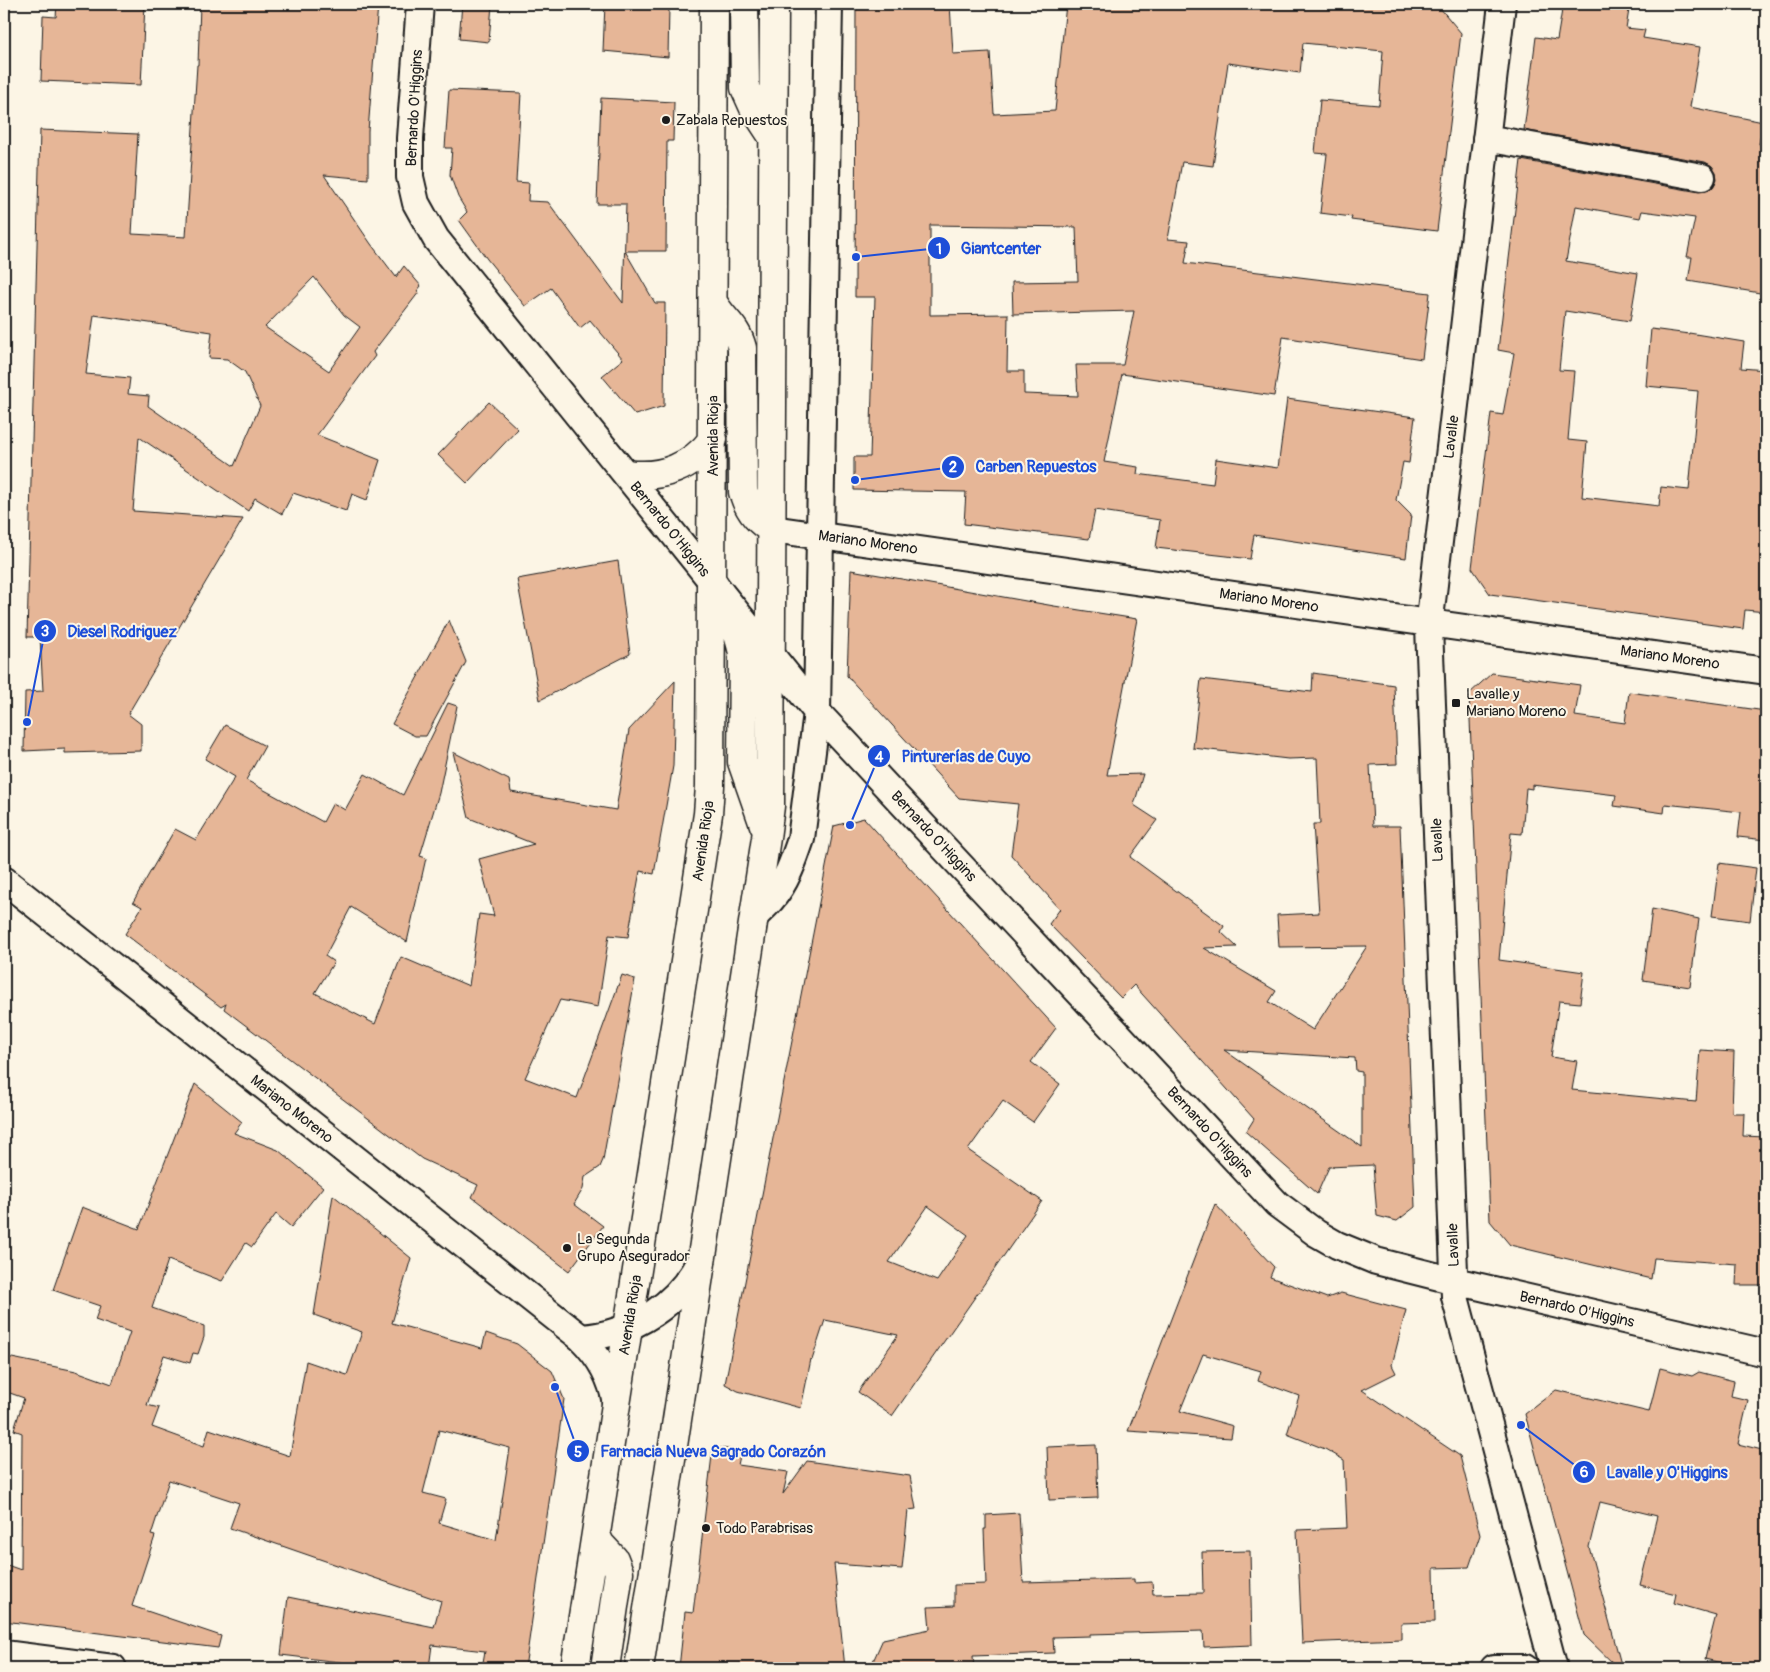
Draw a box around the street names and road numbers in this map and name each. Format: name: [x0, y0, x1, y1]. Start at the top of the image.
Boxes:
street label: Bernardo O'Higgins: [402, 49, 427, 167]
street label: Avenida Rioja: [704, 395, 723, 477]
street label: Lavalle: [1439, 414, 1464, 460]
street label: Bernardo O'Higgins: [625, 478, 714, 581]
street label: Mariano Moreno: [817, 526, 919, 559]
street label: Mariano Moreno: [1218, 584, 1320, 617]
street label: Mariano Moreno: [1619, 641, 1721, 674]
street label: Bernardo O'Higgins: [887, 787, 981, 886]
street label: Avenida Rioja: [688, 799, 719, 883]
street label: Lavalle: [1427, 817, 1448, 862]
street label: Mariano Moreno: [246, 1071, 337, 1148]
street label: Bernardo O'Higgins: [1163, 1083, 1257, 1182]
street label: Lavalle: [1443, 1222, 1464, 1267]
street label: Avenida Rioja: [615, 1273, 646, 1357]
street label: Bernardo O'Higgins: [1518, 1287, 1636, 1332]

